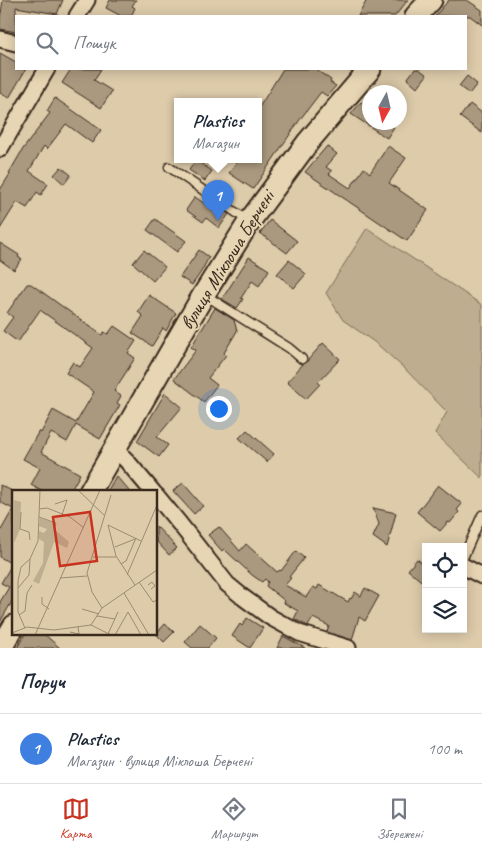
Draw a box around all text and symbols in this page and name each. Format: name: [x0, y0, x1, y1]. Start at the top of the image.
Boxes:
search box: [15, 15, 467, 70]
icon: search: [33, 29, 61, 57]
text: Пошук: [73, 31, 115, 55]
north arrow: [362, 85, 407, 130]
popup: [174, 98, 262, 163]
text: Plastics: [192, 109, 244, 133]
text: Магазин: [192, 133, 239, 153]
pin: 1: [202, 180, 234, 221]
street label: вулиця Міклоша Берчені: [174, 184, 281, 334]
your location: [206, 396, 232, 422]
inset map: [12, 490, 158, 636]
map controls: [422, 543, 467, 633]
button: locate: [422, 543, 467, 588]
button: layers: [422, 588, 467, 633]
text: Поруч: [20, 668, 65, 694]
text: Plastics: [67, 727, 118, 751]
text: 1: [32, 739, 40, 759]
text: 100 m: [428, 739, 462, 759]
text: Магазин · вулиця Міклоша Берчені: [67, 751, 252, 771]
tab: Карта: [60, 795, 92, 842]
tab: Маршрут: [211, 795, 257, 842]
tab: Збережені: [377, 795, 422, 842]

